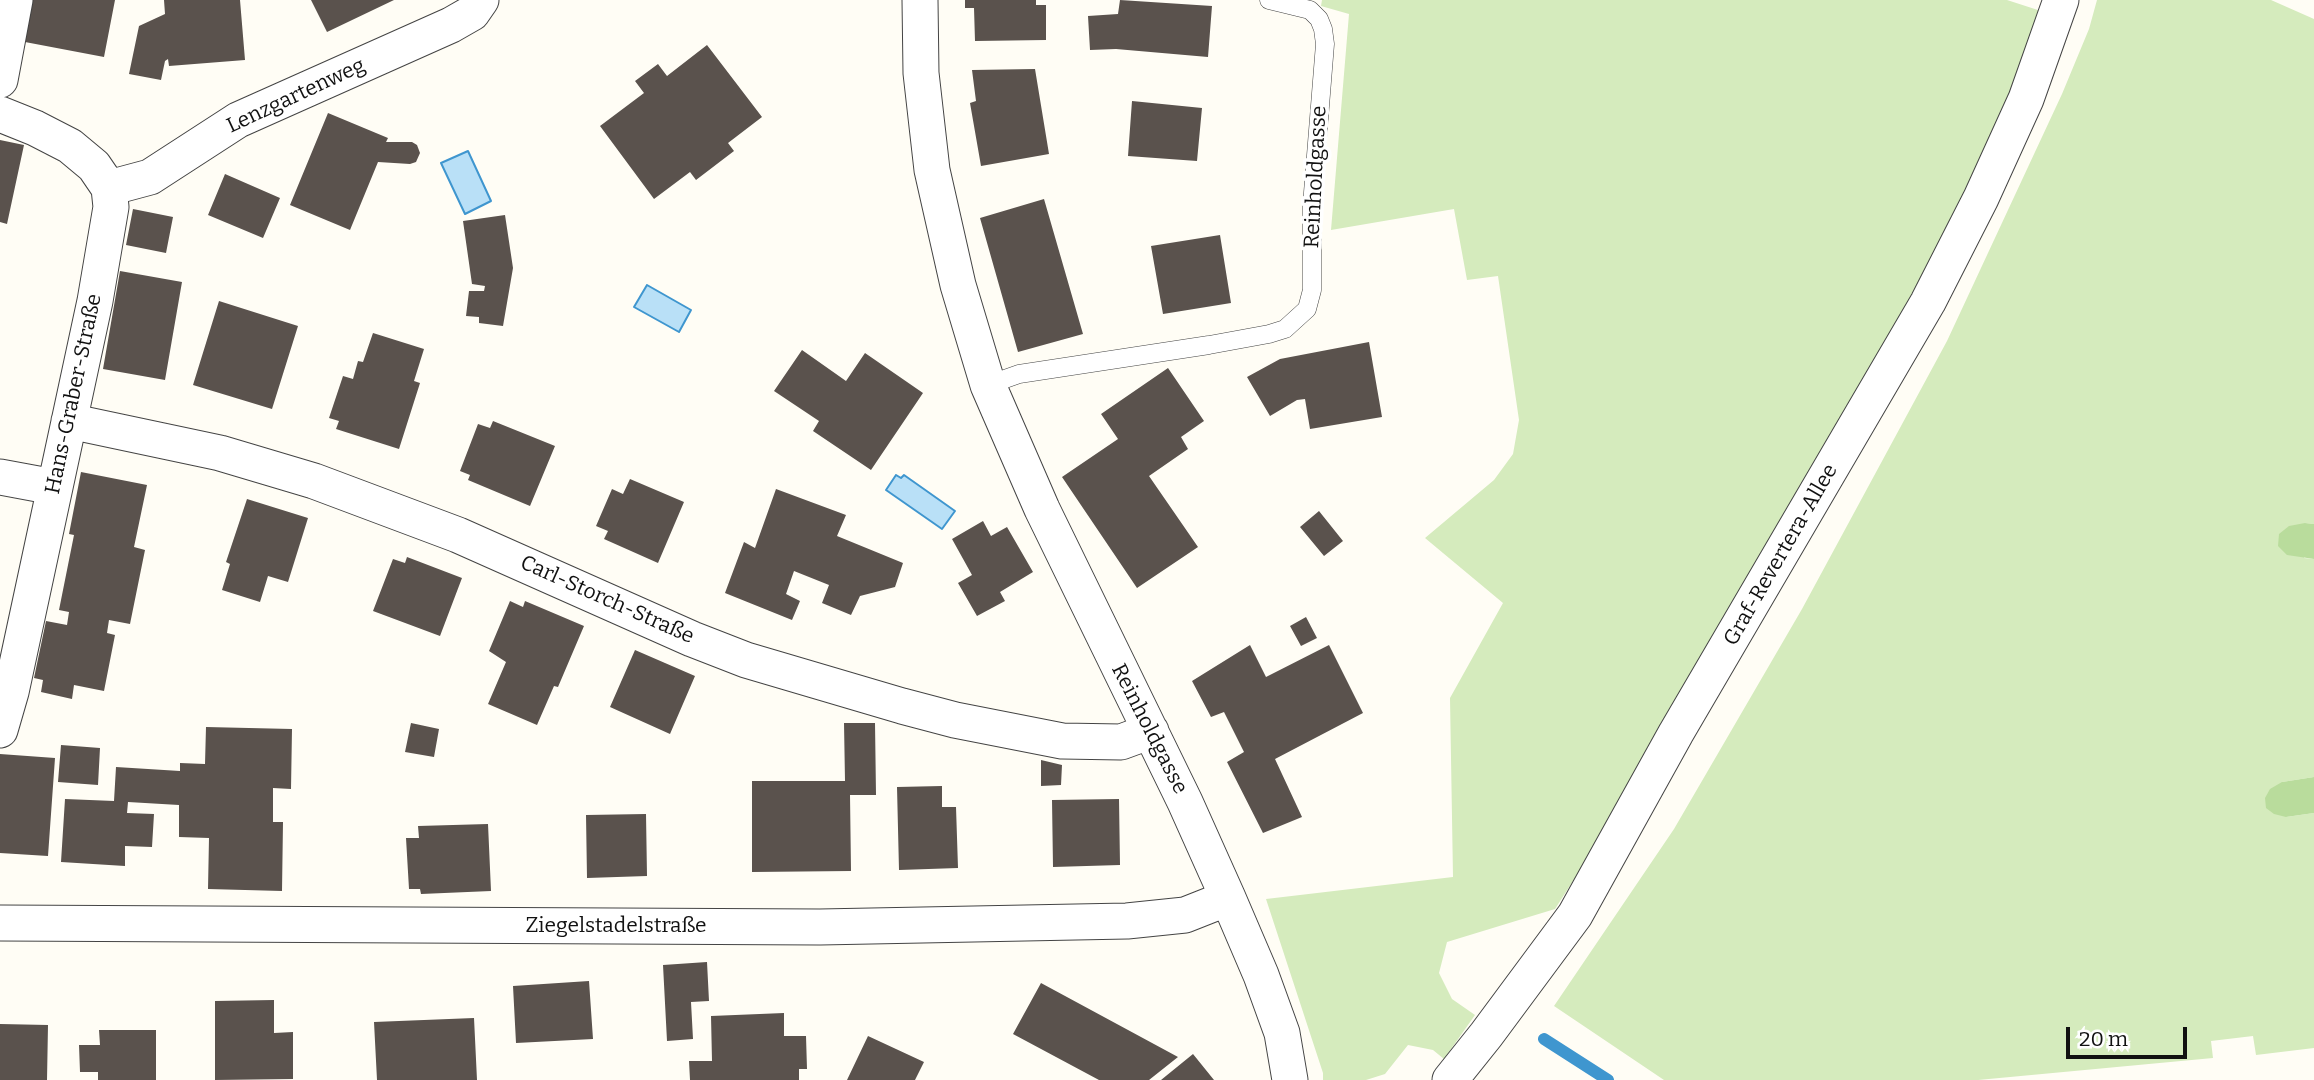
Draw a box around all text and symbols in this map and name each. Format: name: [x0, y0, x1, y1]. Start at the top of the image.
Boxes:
street label: Lenzgartenweg: [223, 53, 369, 139]
street label: Reinholdgasse: [1300, 105, 1332, 249]
street label: Hans-Graber-Straße: [40, 292, 108, 496]
street label: Graf-Revertera-Allee: [1719, 460, 1843, 650]
street label: Carl-Storch-Straße: [516, 550, 698, 650]
street label: Reinholdgasse: [1105, 660, 1193, 798]
street label: Ziegelstadelstraße: [525, 913, 707, 939]
scale bar: [2069, 1014, 2190, 1058]
text: 20 m: [2079, 1026, 2128, 1052]

